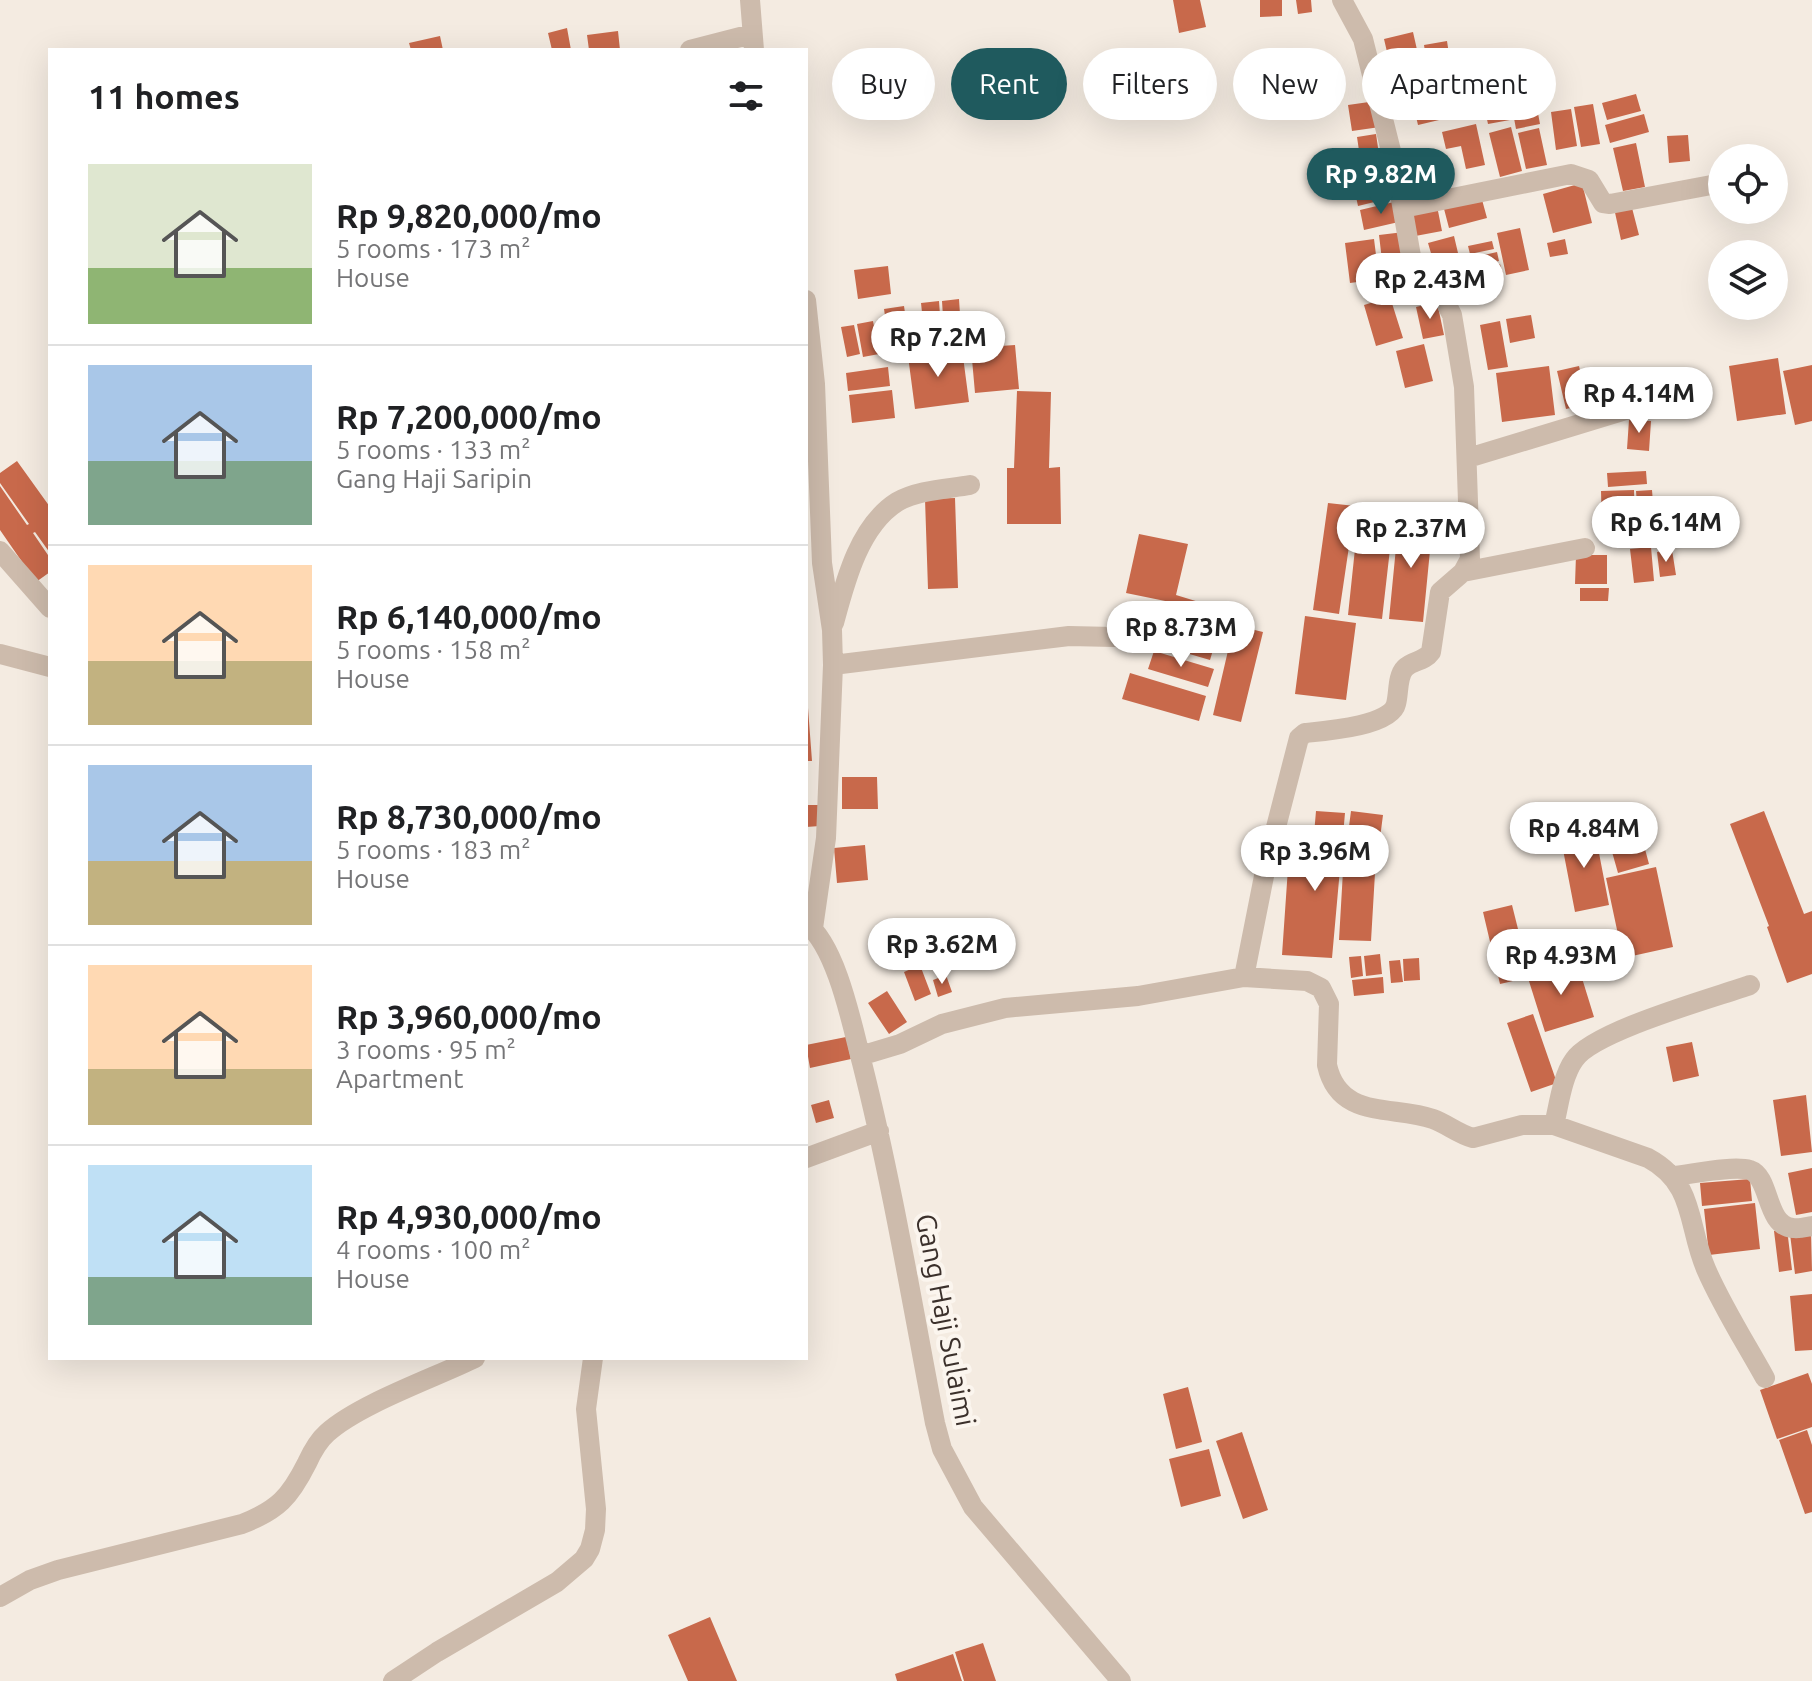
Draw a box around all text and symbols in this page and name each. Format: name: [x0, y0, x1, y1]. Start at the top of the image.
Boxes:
chip: Buy: [832, 48, 935, 120]
chip: Rent: [951, 48, 1067, 120]
chip: Filters: [1083, 48, 1217, 120]
chip: New: [1233, 48, 1346, 120]
chip: Apartment: [1362, 48, 1556, 120]
icon: filters: [724, 74, 768, 118]
text: 11 homes: [88, 77, 240, 115]
map controls: [1708, 144, 1788, 320]
button: locate: [1708, 144, 1788, 224]
pin: Rp 9.82M: [1298, 148, 1464, 216]
text: Rp 9.82M: [1325, 159, 1437, 188]
icon: home: [152, 196, 248, 292]
text: Rp 9,820,000/mo: [336, 196, 602, 234]
text: 5 rooms · 173 m²: [336, 234, 531, 263]
button: layers: [1708, 240, 1788, 320]
pin: Rp 2.43M: [1347, 253, 1513, 321]
text: House: [336, 263, 410, 292]
text: Rp 2.43M: [1374, 264, 1486, 293]
pin: Rp 7.2M: [864, 311, 1012, 379]
text: Rp 7.2M: [889, 322, 987, 351]
pin: Rp 4.14M: [1556, 367, 1722, 435]
text: Rp 4.14M: [1583, 378, 1695, 407]
icon: home: [152, 397, 248, 493]
text: Rp 7,200,000/mo: [336, 397, 602, 435]
text: 5 rooms · 133 m²: [336, 435, 531, 464]
text: Gang Haji Saripin: [336, 464, 532, 493]
pin: Rp 6.14M: [1583, 496, 1749, 564]
pin: Rp 2.37M: [1328, 502, 1494, 570]
text: Rp 6.14M: [1610, 507, 1722, 536]
text: Rp 2.37M: [1355, 513, 1467, 542]
icon: home: [152, 597, 248, 693]
text: Rp 6,140,000/mo: [336, 597, 602, 635]
pin: Rp 8.73M: [1098, 601, 1264, 669]
text: Rp 8.73M: [1125, 612, 1237, 641]
text: 5 rooms · 158 m²: [336, 635, 531, 664]
text: House: [336, 664, 410, 693]
icon: home: [152, 797, 248, 893]
text: Rp 8,730,000/mo: [336, 797, 602, 835]
pin: Rp 4.84M: [1501, 802, 1667, 870]
text: Rp 4.84M: [1528, 813, 1640, 842]
pin: Rp 3.96M: [1232, 825, 1398, 893]
text: 5 rooms · 183 m²: [336, 835, 531, 864]
text: Rp 3.96M: [1259, 836, 1371, 865]
text: House: [336, 864, 410, 893]
pin: Rp 3.62M: [859, 918, 1025, 986]
text: Rp 3.62M: [886, 929, 998, 958]
pin: Rp 4.93M: [1478, 929, 1644, 997]
text: Rp 4.93M: [1505, 940, 1617, 969]
icon: home: [152, 997, 248, 1093]
text: Rp 3,960,000/mo: [336, 997, 602, 1035]
text: 3 rooms · 95 m²: [336, 1035, 516, 1064]
text: Apartment: [336, 1064, 463, 1093]
icon: home: [152, 1197, 248, 1293]
text: Rp 4,930,000/mo: [336, 1197, 602, 1235]
street label: Gang Haji Sulaimi: [911, 1211, 982, 1429]
text: 4 rooms · 100 m²: [336, 1235, 531, 1264]
text: House: [336, 1264, 410, 1293]

